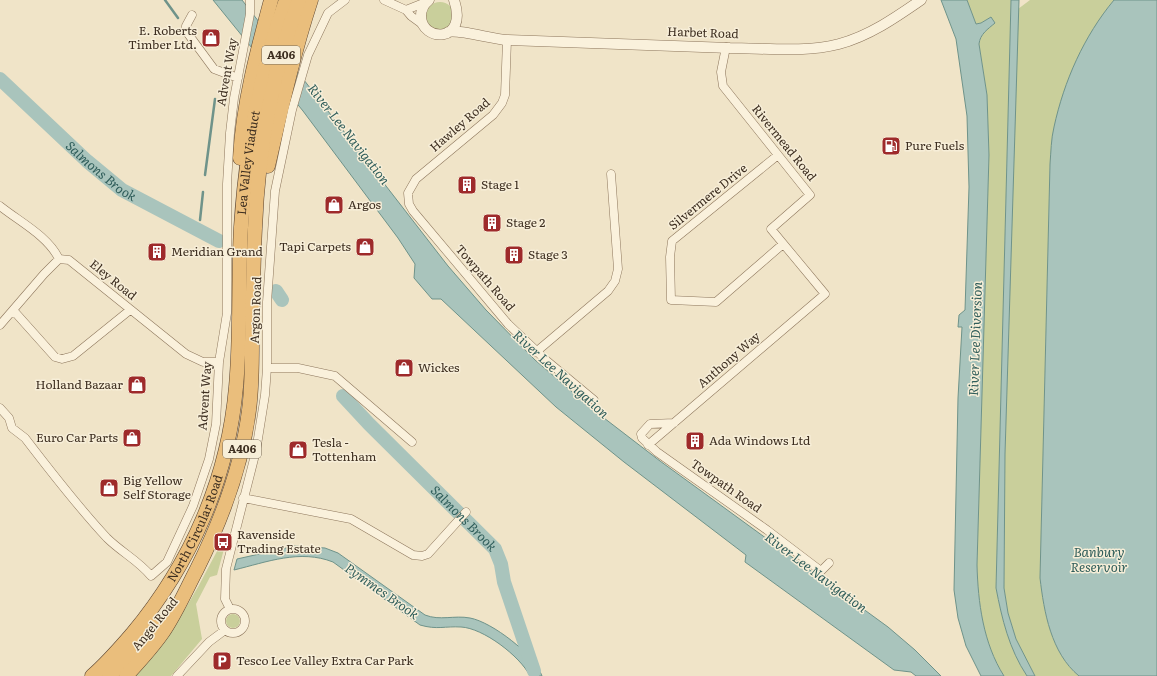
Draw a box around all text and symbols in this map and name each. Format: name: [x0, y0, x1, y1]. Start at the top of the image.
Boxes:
place label: E. Roberts Timber Ltd.: [128, 21, 198, 53]
street label: Harbet Road: [667, 22, 740, 42]
shop icon: E. Roberts Timber Ltd.: [200, 27, 222, 49]
street label: Advent Way: [211, 36, 241, 107]
road number: A406: [262, 46, 300, 64]
water label: River Lee Navigation: [304, 79, 395, 188]
street label: Hawley Road: [425, 93, 494, 155]
street label: Rivermead Road: [748, 100, 822, 185]
street label: Lea Valley Viaduct: [232, 109, 264, 216]
fuel station icon: Pure Fuels: [880, 135, 902, 157]
water label: Salmons Brook: [62, 136, 141, 205]
place label: Pure Fuels: [905, 136, 965, 154]
street label: Silvermere Drive: [664, 159, 751, 234]
building icon: Stage 1: [456, 174, 478, 196]
place label: Stage 1: [481, 175, 519, 193]
shop icon: Argos: [323, 194, 345, 216]
place label: Argos: [348, 195, 382, 213]
building icon: Stage 2: [481, 212, 503, 234]
place label: Stage 2: [506, 213, 545, 231]
shop icon: Tapi Carpets: [354, 236, 376, 258]
place label: Tapi Carpets: [279, 237, 352, 255]
street label: Towpath Road: [452, 240, 520, 315]
building icon: Meridian Grand: [146, 241, 168, 263]
place label: Meridian Grand: [171, 242, 264, 260]
building icon: Stage 3: [503, 244, 525, 266]
place label: Stage 3: [528, 245, 568, 263]
street label: Eley Road: [86, 255, 142, 304]
street label: Argon Road: [245, 275, 265, 344]
water label: River Lee Diversion: [963, 281, 986, 397]
water label: River Lee Navigation: [509, 325, 614, 422]
street label: Anthony Way: [693, 327, 764, 392]
shop icon: Wickes: [393, 357, 415, 379]
place label: Wickes: [418, 358, 460, 376]
street label: Advent Way: [193, 361, 215, 431]
shop icon: Holland Bazaar: [126, 374, 148, 396]
place label: Holland Bazaar: [35, 375, 123, 393]
shop icon: Euro Car Parts: [121, 427, 143, 449]
place label: Euro Car Parts: [36, 428, 119, 446]
building icon: Ada Windows Ltd: [684, 430, 706, 452]
place label: Ada Windows Ltd: [709, 431, 811, 449]
place label: Tesla - Tottenham: [312, 433, 377, 465]
shop icon: Tesla - Tottenham: [287, 439, 309, 461]
road number: A406: [223, 440, 261, 458]
street label: Towpath Road: [687, 454, 766, 517]
place label: Big Yellow Self Storage: [123, 471, 191, 503]
street label: North Circular Road: [162, 472, 227, 585]
shop icon: Big Yellow Self Storage: [98, 477, 120, 499]
water label: Salmons Brook: [427, 481, 502, 556]
place label: Ravenside Trading Estate: [237, 525, 321, 557]
water label: River Lee Navigation: [761, 527, 872, 617]
bus stop icon: Ravenside Trading Estate: [212, 531, 234, 553]
water label: Banbury Reservoir: [1070, 542, 1128, 576]
water label: Pymmes Brook: [341, 558, 424, 624]
street label: Angel Road: [127, 592, 182, 654]
parking icon: Tesco Lee Valley Extra Car Park: [211, 650, 233, 672]
place label: Tesco Lee Valley Extra Car Park: [236, 651, 414, 669]

